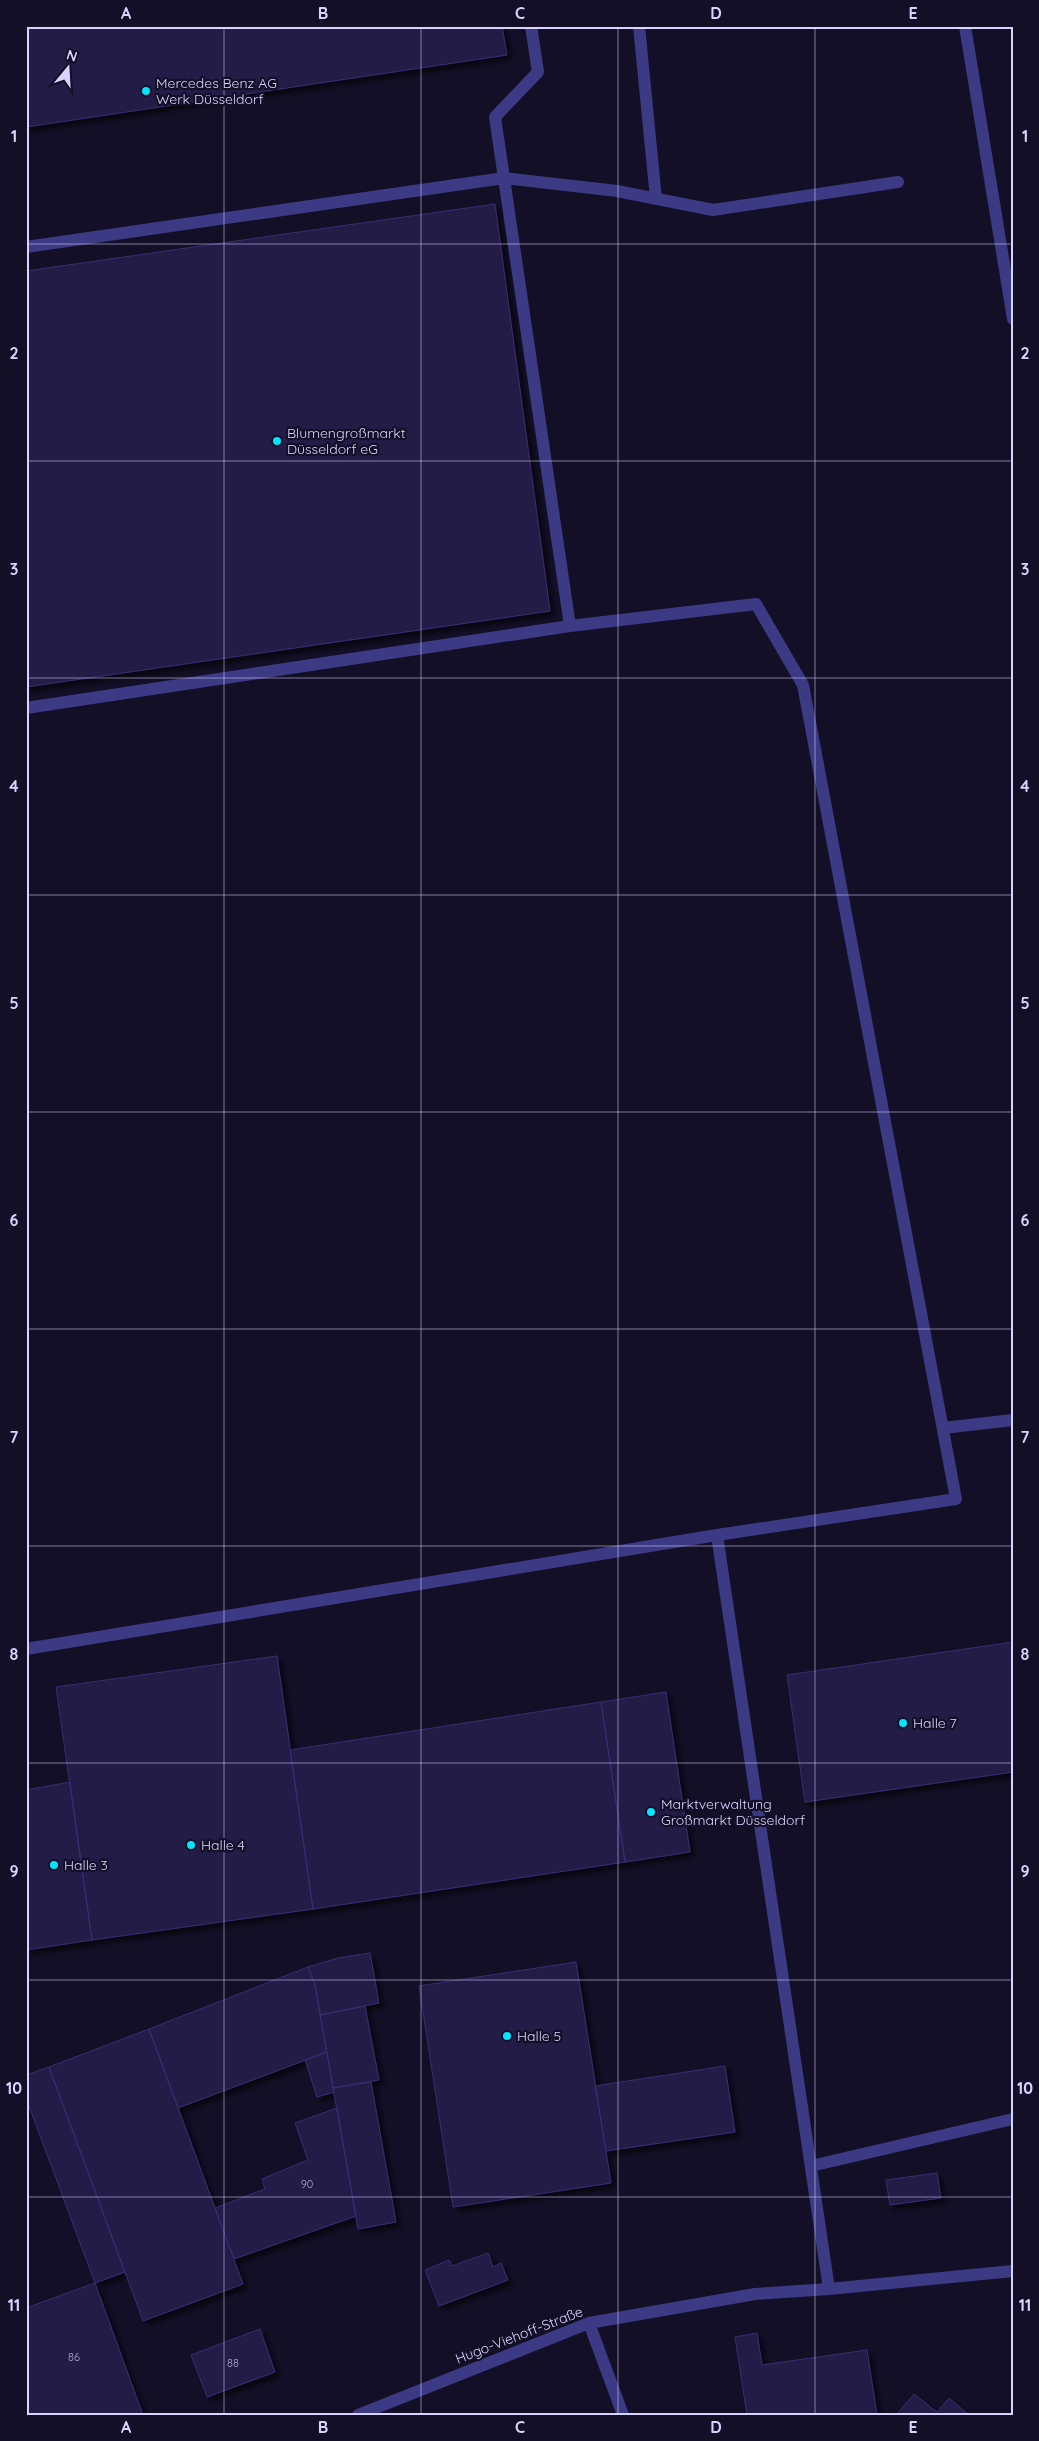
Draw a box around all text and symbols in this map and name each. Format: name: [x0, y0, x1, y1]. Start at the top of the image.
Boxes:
text: A: [121, 3, 132, 23]
text: B: [318, 3, 328, 23]
text: C: [515, 3, 525, 23]
text: D: [710, 3, 722, 23]
text: E: [908, 3, 918, 23]
north arrow: [42, 42, 92, 92]
text: N: [64, 45, 80, 66]
place label: Mercedes Benz AG Werk Düsseldorf: [156, 74, 277, 108]
marker: Mercedes Benz AG Werk Düsseldorf: [140, 85, 152, 97]
text: 1: [11, 126, 17, 146]
text: 1: [1022, 126, 1028, 146]
text: 2: [9, 343, 19, 363]
text: 2: [1020, 343, 1030, 363]
place label: Blumengroßmarkt Düsseldorf eG: [287, 424, 406, 458]
marker: Blumengroßmarkt Düsseldorf eG: [271, 435, 283, 447]
text: 3: [10, 559, 18, 579]
text: 3: [1021, 559, 1029, 579]
text: 4: [9, 776, 19, 796]
text: 4: [1020, 776, 1030, 796]
text: 5: [9, 993, 19, 1013]
text: 5: [1020, 993, 1030, 1013]
text: 6: [10, 1210, 19, 1230]
text: 6: [1021, 1210, 1030, 1230]
text: 7: [10, 1427, 19, 1447]
text: 7: [1021, 1427, 1030, 1447]
text: 8: [10, 1644, 19, 1664]
text: 8: [1021, 1644, 1030, 1664]
place label: Halle 7: [913, 1714, 957, 1732]
marker: Halle 7: [897, 1717, 909, 1729]
place label: Marktverwaltung Großmarkt Düsseldorf: [661, 1795, 805, 1829]
marker: Marktverwaltung Großmarkt Düsseldorf: [645, 1806, 657, 1818]
place label: Halle 4: [201, 1836, 245, 1854]
marker: Halle 4: [185, 1839, 197, 1851]
place label: Halle 3: [64, 1856, 108, 1874]
marker: Halle 3: [48, 1859, 60, 1871]
text: 9: [9, 1861, 19, 1881]
text: 9: [1020, 1861, 1030, 1881]
place label: Halle 5: [517, 2027, 561, 2045]
marker: Halle 5: [501, 2030, 513, 2042]
text: 10: [6, 2078, 22, 2098]
text: 10: [1017, 2078, 1033, 2098]
house number: 90: [301, 2177, 313, 2191]
text: 11: [8, 2295, 20, 2315]
text: 11: [1019, 2295, 1031, 2315]
street label: Hugo-Viehoff-Straße: [453, 2302, 585, 2368]
house number: 86: [68, 2350, 80, 2364]
house number: 88: [227, 2356, 239, 2370]
text: A: [121, 2417, 132, 2437]
text: B: [318, 2417, 328, 2437]
text: C: [515, 2417, 525, 2437]
text: D: [710, 2417, 722, 2437]
text: E: [908, 2417, 918, 2437]

